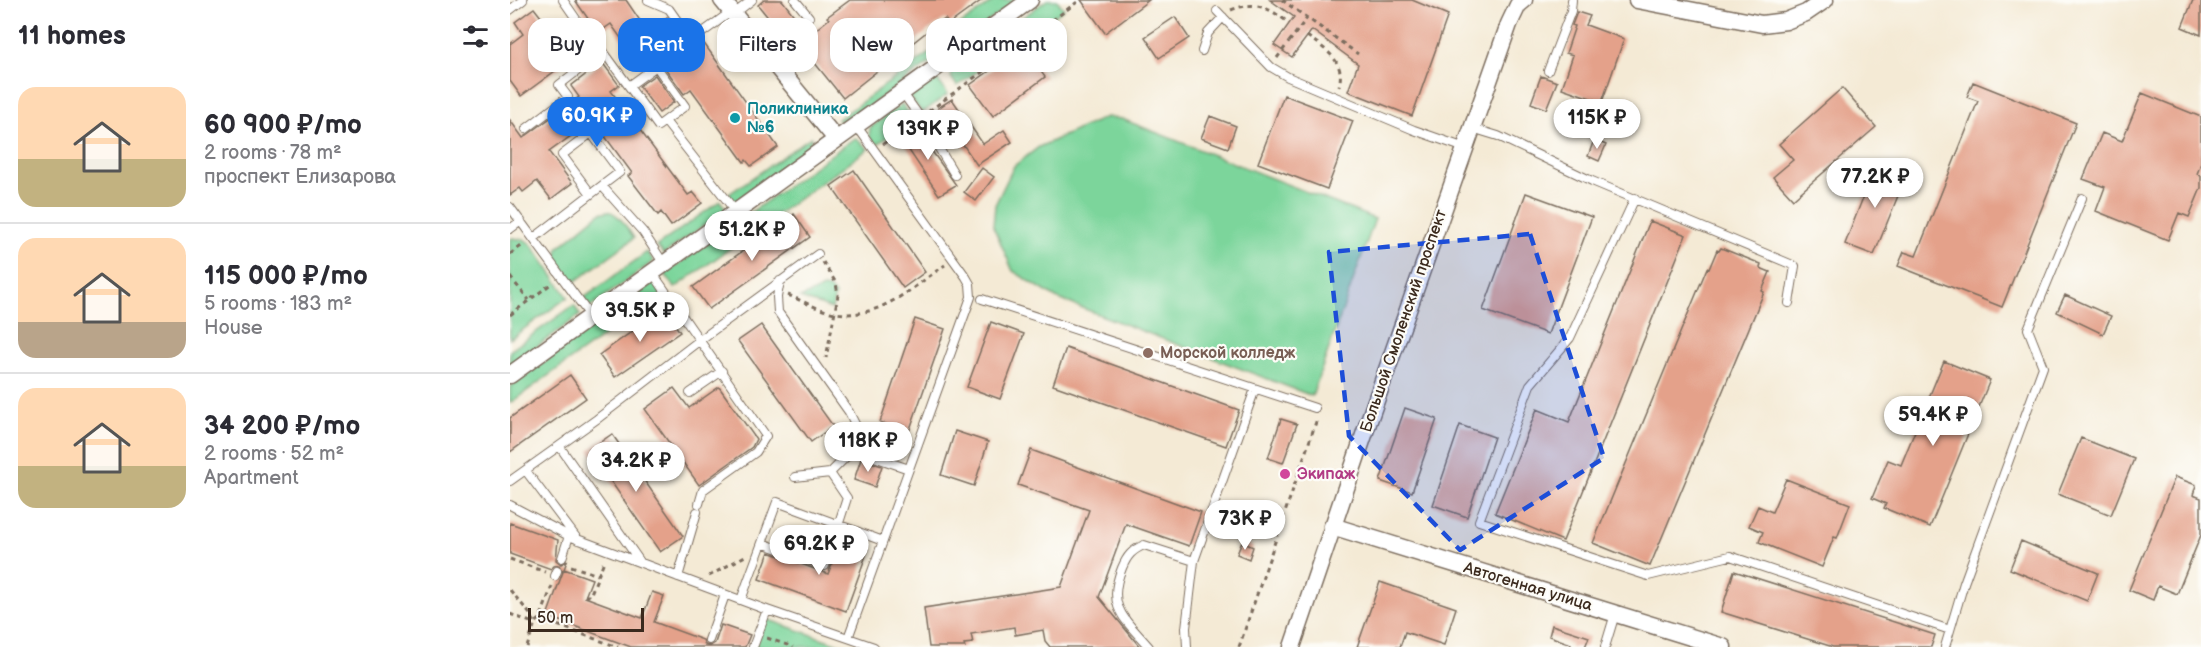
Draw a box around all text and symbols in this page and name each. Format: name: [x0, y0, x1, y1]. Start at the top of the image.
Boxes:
chip: Buy: [528, 18, 606, 72]
chip: Rent: [618, 18, 705, 72]
chip: Filters: [717, 18, 818, 72]
chip: New: [830, 18, 914, 72]
chip: Apartment: [926, 18, 1067, 72]
icon: filters: [459, 20, 492, 53]
text: 11 homes: [18, 21, 126, 52]
pin: 60.9K ₽: [542, 97, 652, 148]
pin: 115K ₽: [1548, 99, 1646, 150]
place label: Поликлиника №6: [747, 100, 849, 137]
text: 60.9K ₽: [561, 104, 633, 128]
text: 115K ₽: [1567, 106, 1627, 130]
text: 60 900 ₽/mo: [204, 110, 362, 141]
pin: 139K ₽: [879, 110, 977, 161]
icon: home: [66, 111, 138, 183]
marker: Поликлиника №6: [728, 111, 742, 125]
text: 139K ₽: [897, 117, 959, 141]
text: 2 rooms · 78 m²: [204, 141, 342, 165]
pin: 77.2K ₽: [1820, 158, 1930, 209]
text: проспект Елизарова: [204, 165, 396, 189]
text: 77.2K ₽: [1840, 165, 1910, 189]
street label: Большой Смоленский проспект: [1357, 207, 1451, 435]
pin: 51.2K ₽: [697, 211, 807, 262]
text: 51.2K ₽: [719, 218, 785, 242]
text: 115 000 ₽/mo: [204, 261, 368, 292]
icon: home: [66, 262, 138, 334]
text: 5 rooms · 183 m²: [204, 292, 352, 316]
pin: 39.5K ₽: [585, 292, 695, 343]
text: 39.5K ₽: [605, 299, 675, 323]
text: House: [204, 316, 263, 340]
place label: Морской колледж: [1160, 344, 1296, 363]
marker: Морской колледж: [1141, 346, 1155, 360]
pin: 59.4K ₽: [1878, 396, 1988, 447]
text: 59.4K ₽: [1898, 403, 1968, 427]
text: 34 200 ₽/mo: [204, 411, 360, 442]
icon: home: [66, 412, 138, 484]
pin: 118K ₽: [819, 422, 917, 473]
text: 118K ₽: [838, 429, 898, 453]
text: 2 rooms · 52 m²: [204, 442, 344, 466]
pin: 34.2K ₽: [581, 442, 691, 493]
text: 34.2K ₽: [601, 449, 671, 473]
place label: Экипаж: [1297, 465, 1356, 484]
text: Apartment: [204, 466, 299, 490]
marker: Экипаж: [1278, 467, 1292, 481]
pin: 73K ₽: [1203, 500, 1287, 551]
text: 73K ₽: [1218, 507, 1272, 531]
pin: 69.2K ₽: [764, 525, 874, 576]
text: 69.2K ₽: [784, 532, 854, 556]
street label: Автогенная улица: [1460, 558, 1595, 616]
scale bar: [528, 605, 644, 632]
text: 50 m: [537, 609, 573, 628]

